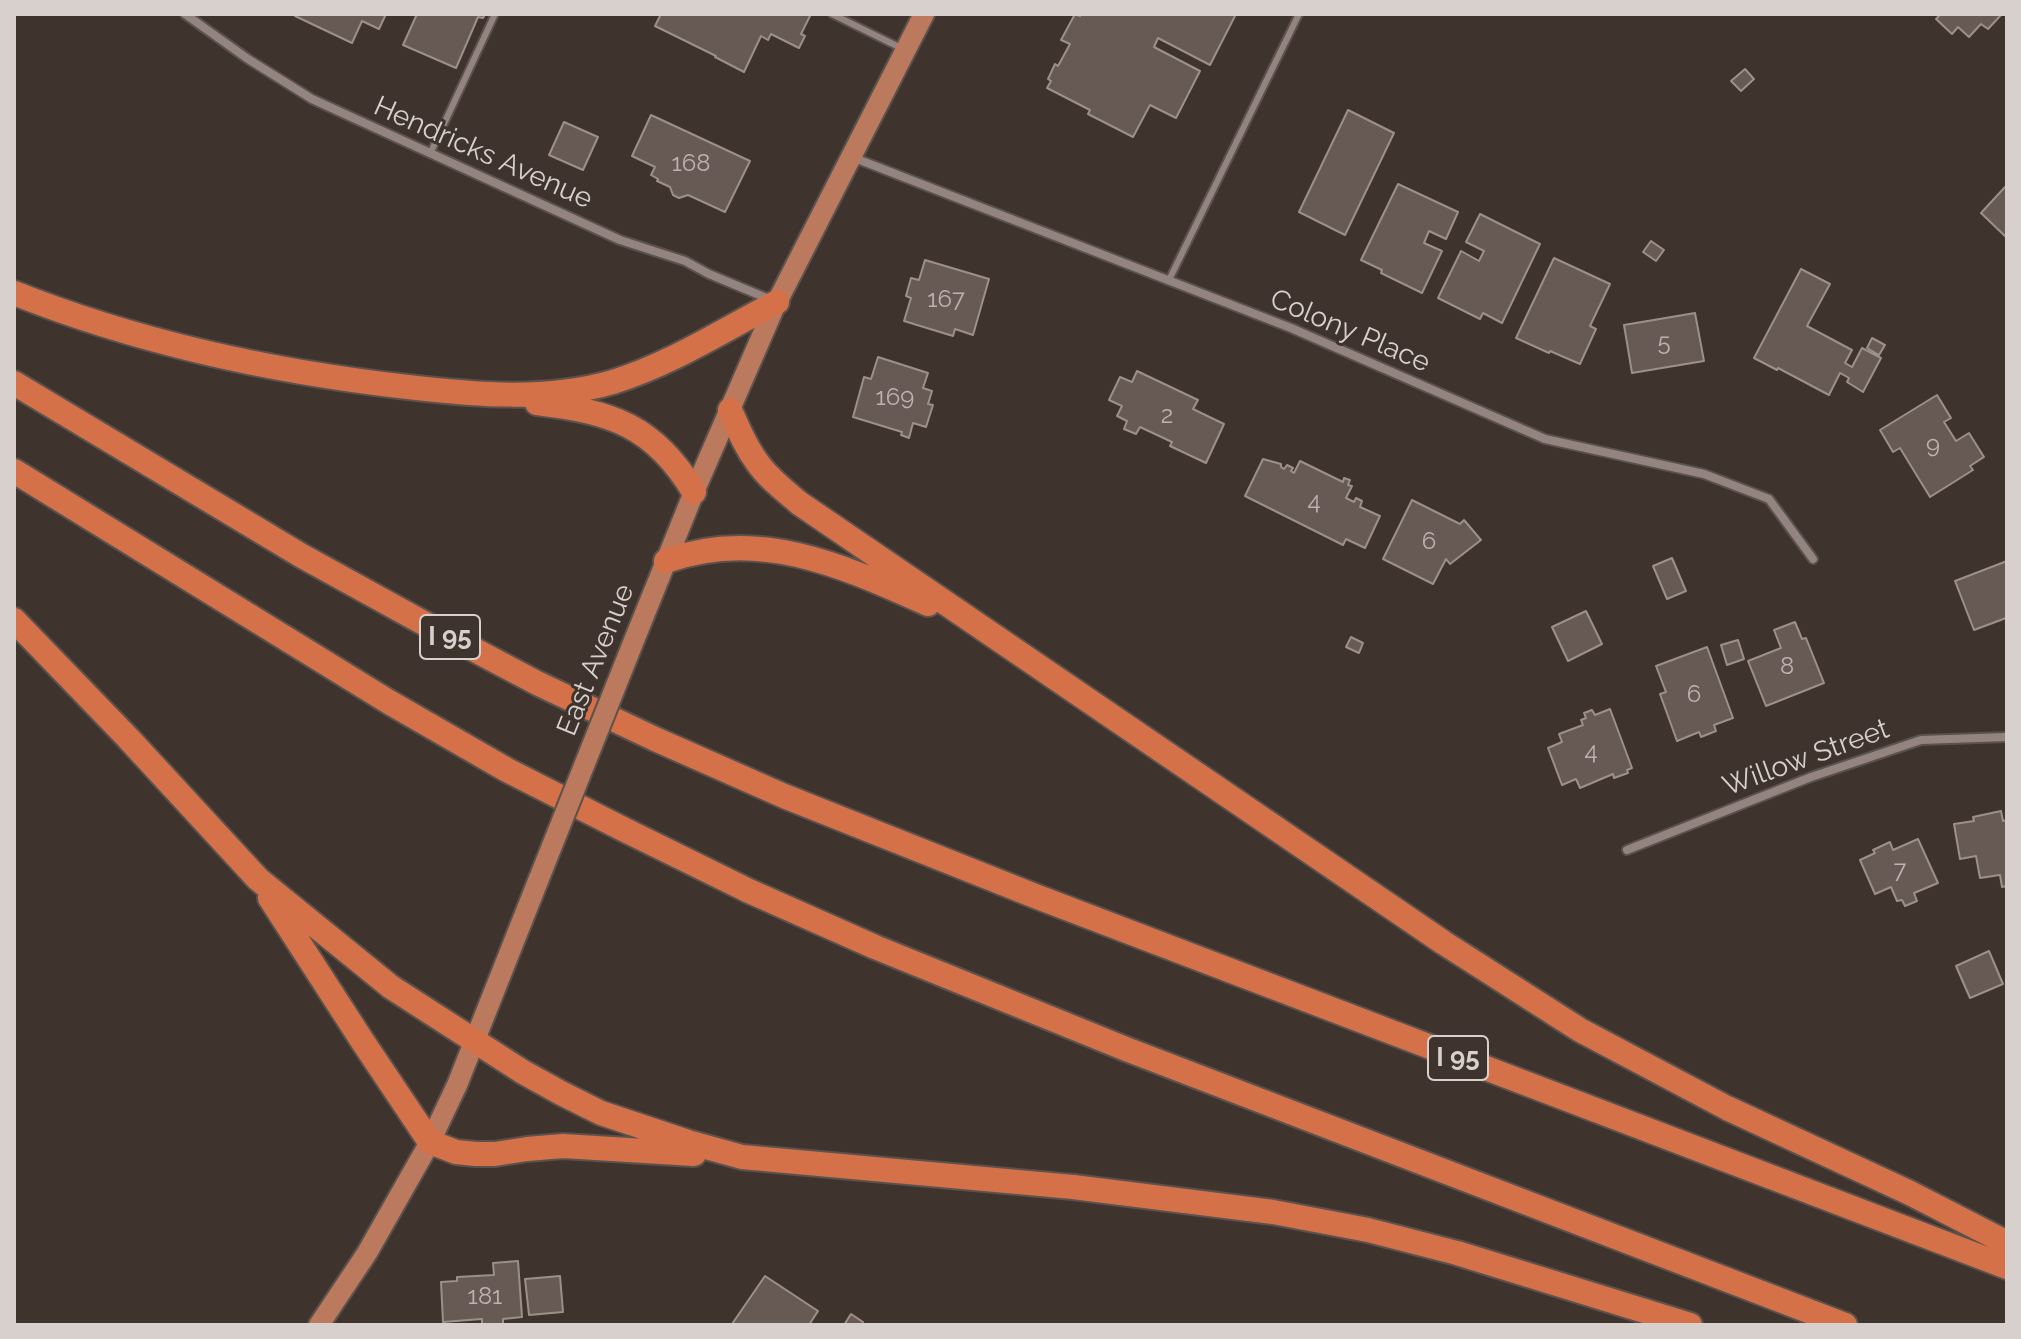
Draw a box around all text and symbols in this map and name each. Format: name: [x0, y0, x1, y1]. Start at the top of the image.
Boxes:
street label: Hendricks Avenue: [369, 90, 597, 216]
house number: 168: [672, 150, 710, 178]
street label: Colony Place: [1265, 282, 1435, 380]
house number: 167: [927, 286, 965, 314]
house number: 5: [1657, 329, 1671, 357]
house number: 169: [876, 384, 914, 412]
house number: 2: [1161, 402, 1173, 430]
house number: 9: [1926, 432, 1940, 460]
house number: 4: [1307, 488, 1321, 516]
house number: 6: [1422, 528, 1436, 556]
street label: East Avenue: [550, 579, 642, 741]
road number: I 95: [420, 615, 480, 659]
house number: 8: [1780, 653, 1794, 681]
house number: 6: [1687, 681, 1701, 709]
street label: Willow Street: [1718, 712, 1894, 804]
house number: 4: [1584, 738, 1598, 766]
house number: 7: [1894, 857, 1906, 885]
road number: I 95: [1428, 1036, 1488, 1080]
house number: 181: [468, 1283, 502, 1311]

